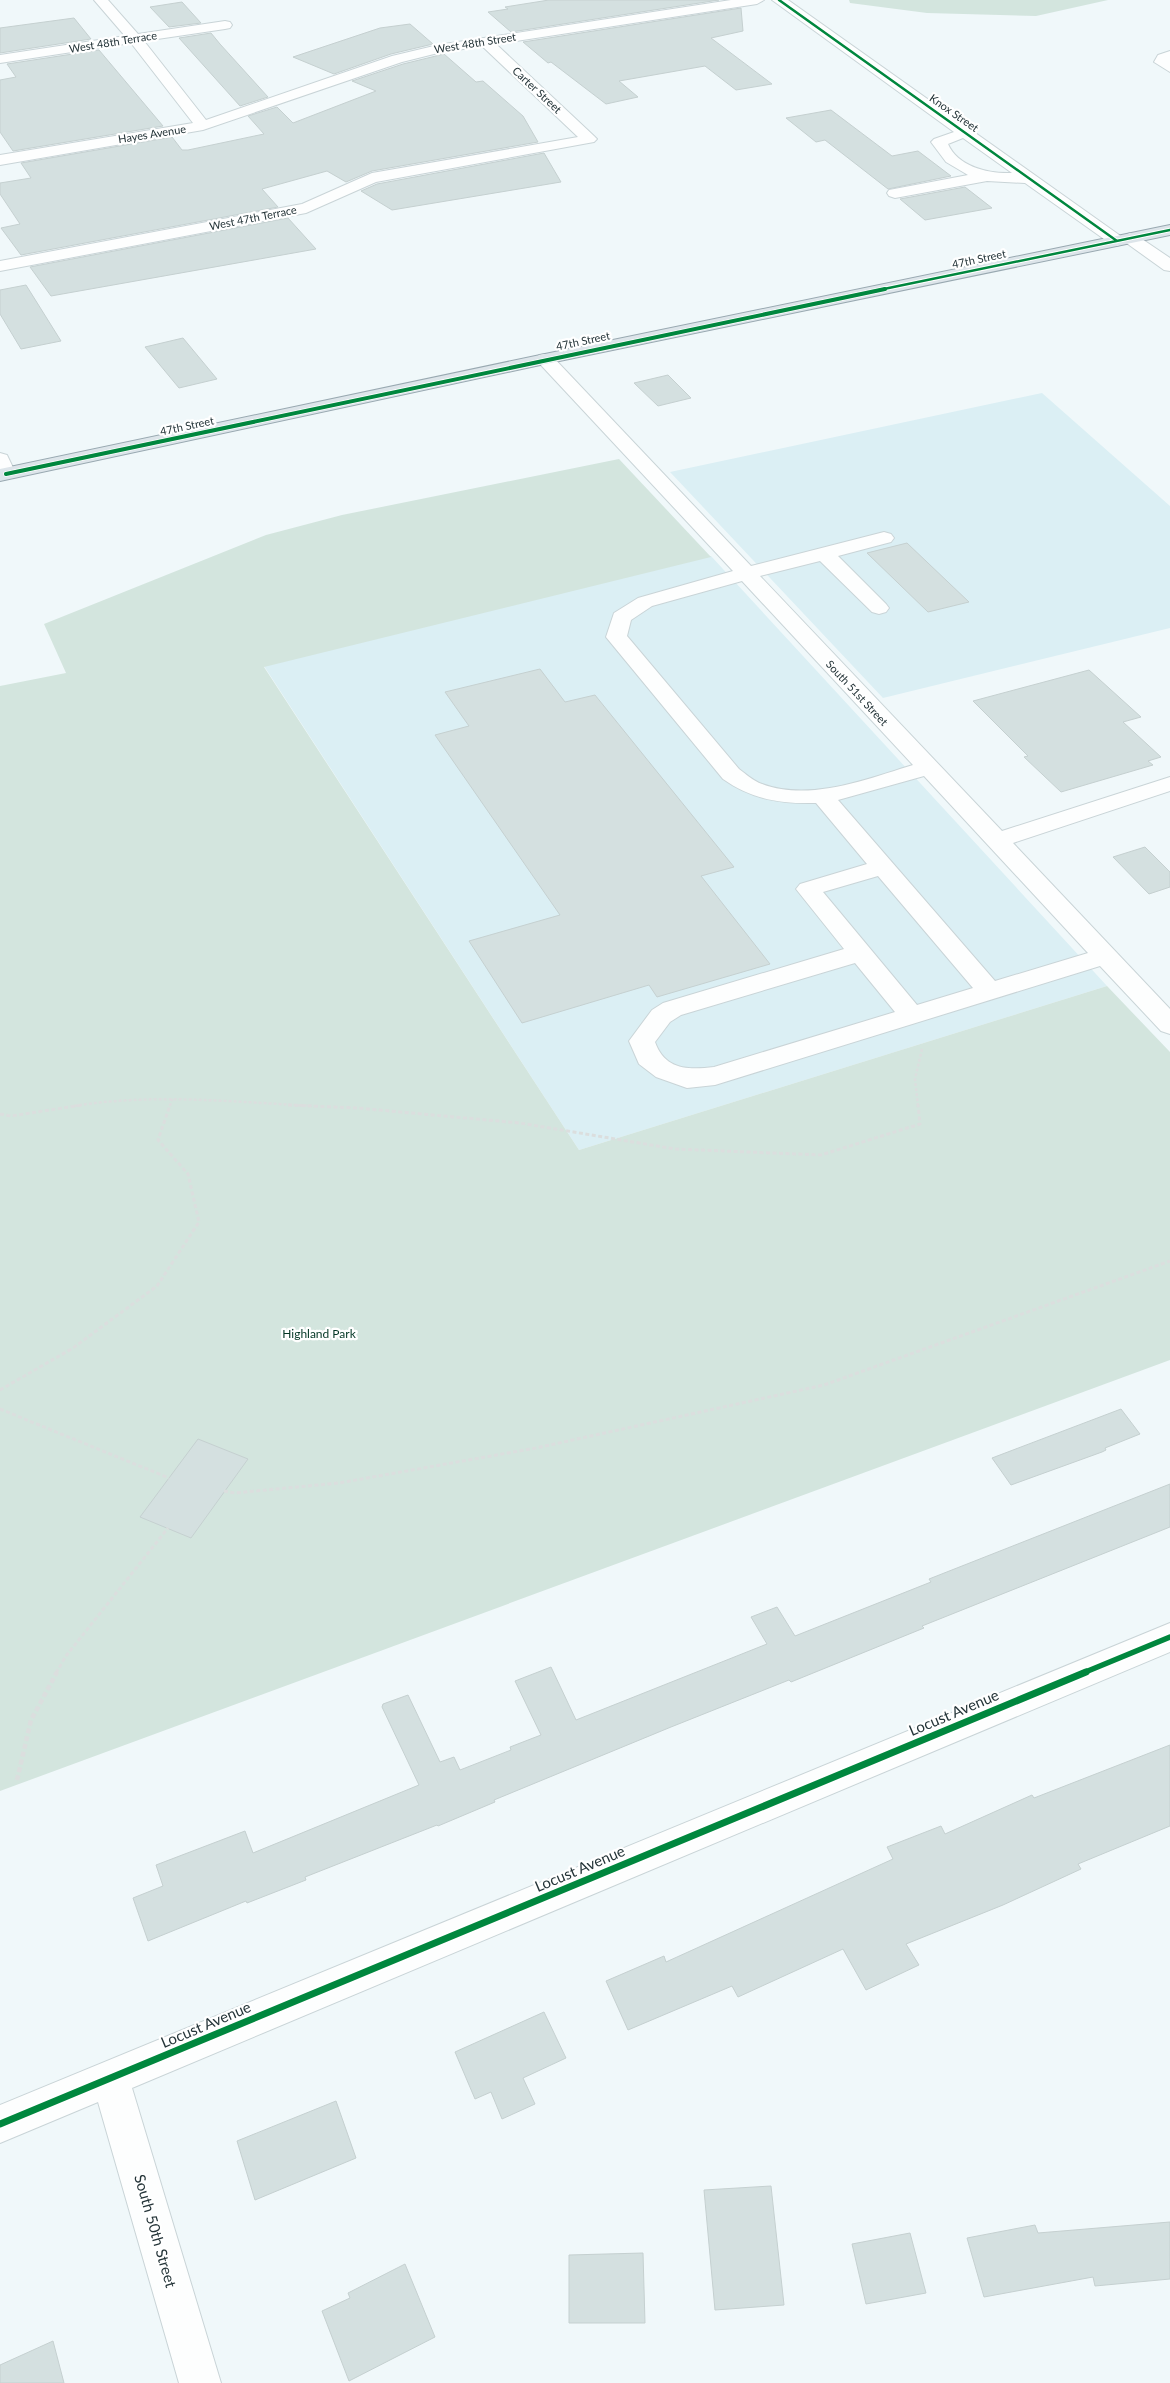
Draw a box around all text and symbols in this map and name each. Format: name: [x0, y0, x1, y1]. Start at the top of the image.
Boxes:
street label: West 48th Terrace: [68, 28, 158, 55]
street label: West 48th Street: [433, 30, 517, 55]
street label: Carter Street: [510, 64, 565, 116]
street label: Knox Street: [927, 91, 981, 134]
street label: Hayes Avenue: [117, 122, 187, 145]
street label: West 47th Terrace: [208, 203, 298, 232]
street label: 47th Street: [951, 246, 1007, 271]
street label: 47th Street: [555, 328, 611, 353]
street label: 47th Street: [159, 413, 215, 438]
street label: South 51st Street: [824, 657, 891, 728]
park label: Highland Park: [282, 1326, 357, 1341]
street label: Locust Avenue: [906, 1685, 1001, 1739]
street label: Locust Avenue: [532, 1841, 627, 1895]
street label: Locust Avenue: [158, 1997, 253, 2051]
street label: South 50th Street: [131, 2172, 181, 2290]

